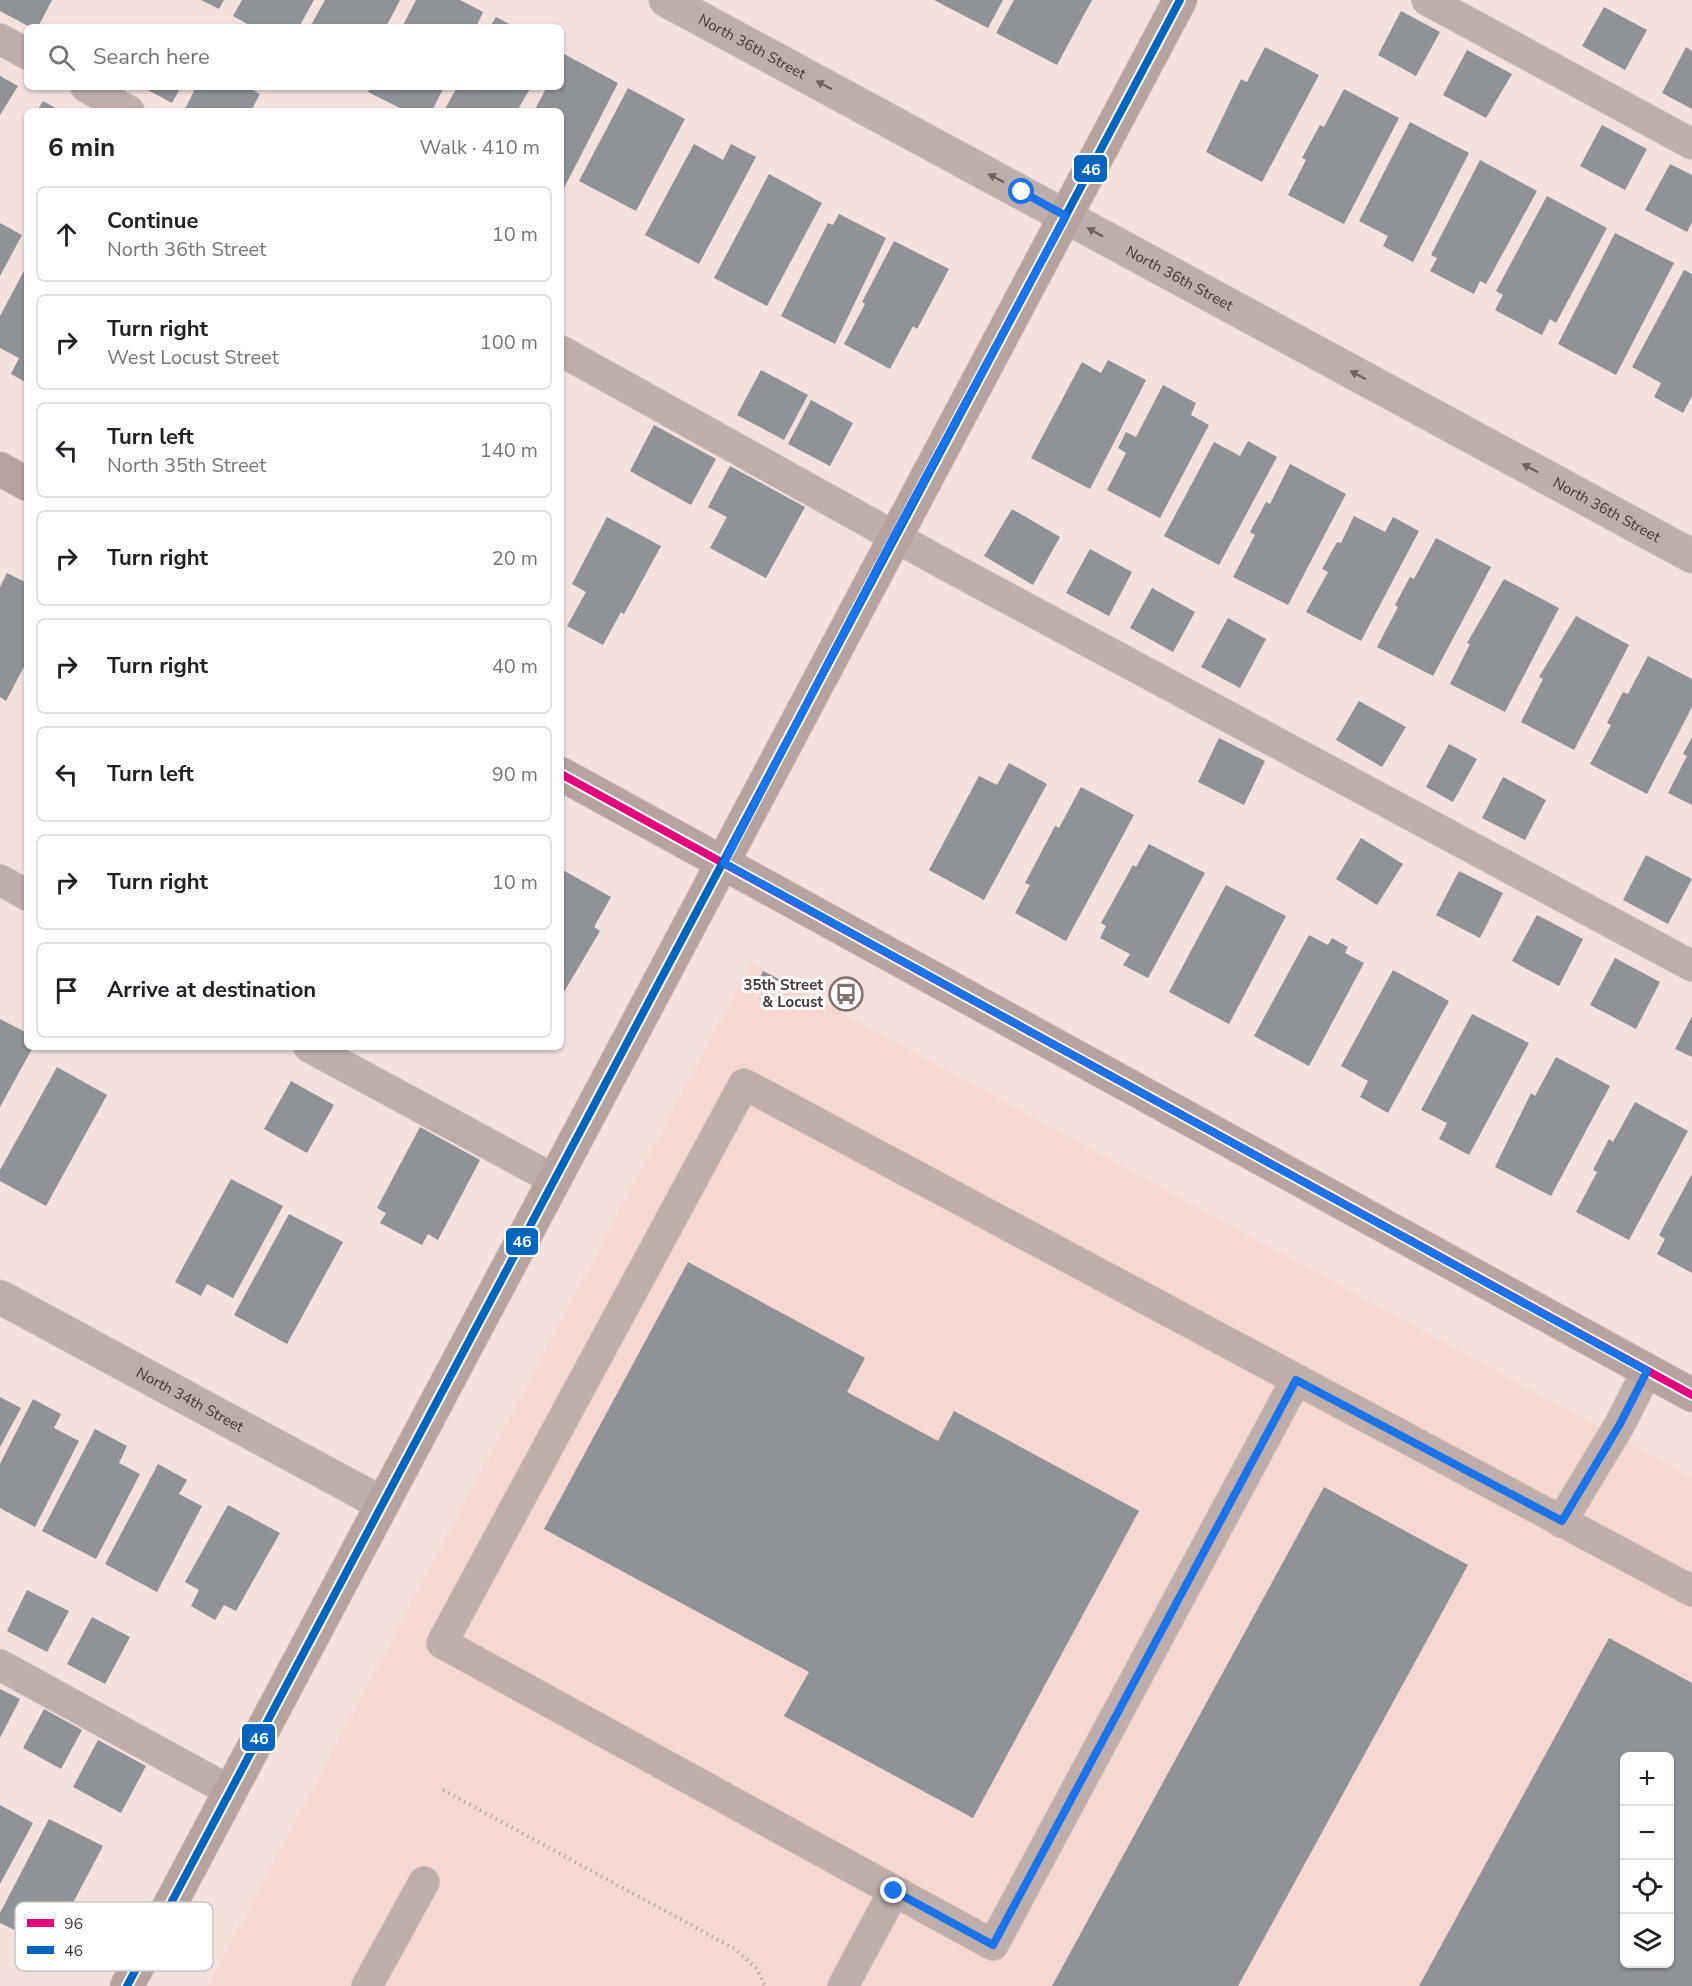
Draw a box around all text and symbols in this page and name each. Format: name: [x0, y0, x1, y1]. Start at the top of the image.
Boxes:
street label: North 36th Street: [695, 9, 810, 84]
search box: [24, 24, 564, 90]
icon: search: [45, 41, 78, 74]
text: Search here: [93, 42, 210, 72]
one-way arrow: [816, 80, 833, 90]
text: 6 min: [48, 130, 115, 165]
text: Walk · 410 m: [420, 134, 540, 161]
line badge: 46: [1073, 154, 1108, 183]
text: 46: [1081, 159, 1101, 181]
one-way arrow: [987, 173, 1004, 183]
route start: [1008, 178, 1034, 204]
text: Continue: [107, 206, 198, 236]
icon: ahead: [50, 218, 83, 251]
text: 10 m: [492, 221, 538, 248]
one-way arrow: [1086, 227, 1103, 237]
text: North 36th Street: [107, 236, 266, 263]
street label: North 36th Street: [1122, 241, 1237, 316]
text: Turn right: [107, 314, 208, 344]
icon: right: [50, 326, 83, 359]
text: 100 m: [480, 329, 538, 356]
text: West Locust Street: [107, 344, 279, 371]
one-way arrow: [1350, 370, 1367, 380]
text: Turn left: [107, 422, 194, 452]
icon: left: [50, 434, 83, 467]
text: 140 m: [480, 437, 538, 464]
text: North 35th Street: [107, 452, 266, 479]
one-way arrow: [1521, 463, 1538, 473]
street label: North 36th Street: [1549, 473, 1665, 547]
icon: right: [50, 542, 83, 575]
text: Turn right: [107, 543, 208, 573]
text: 20 m: [492, 545, 538, 572]
icon: right: [50, 650, 83, 683]
text: Turn right: [107, 651, 208, 681]
text: 40 m: [492, 653, 538, 680]
icon: left: [50, 758, 83, 791]
text: Turn left: [107, 759, 194, 789]
text: 90 m: [492, 761, 538, 788]
icon: right: [50, 866, 83, 899]
text: Turn right: [107, 867, 208, 897]
text: 10 m: [492, 869, 538, 896]
icon: arrive: [50, 974, 83, 1007]
text: Arrive at destination: [107, 975, 316, 1005]
place label: 35th Street & Locust: [744, 975, 823, 1012]
bus stop icon: 35th Street & Locust: [828, 976, 864, 1012]
line badge: 46: [505, 1227, 539, 1256]
text: 46: [512, 1231, 532, 1253]
street label: North 34th Street: [133, 1363, 248, 1437]
line badge: 46: [241, 1723, 276, 1752]
text: 46: [249, 1728, 269, 1750]
map controls: [1620, 1752, 1674, 1968]
button: +: [1620, 1752, 1674, 1806]
button: −: [1620, 1806, 1674, 1860]
button: locate: [1620, 1860, 1674, 1914]
route end: [880, 1877, 906, 1903]
legend: [15, 1902, 213, 1971]
text: 96: [64, 1913, 83, 1935]
button: layers: [1620, 1914, 1674, 1968]
text: 46: [64, 1940, 83, 1962]

